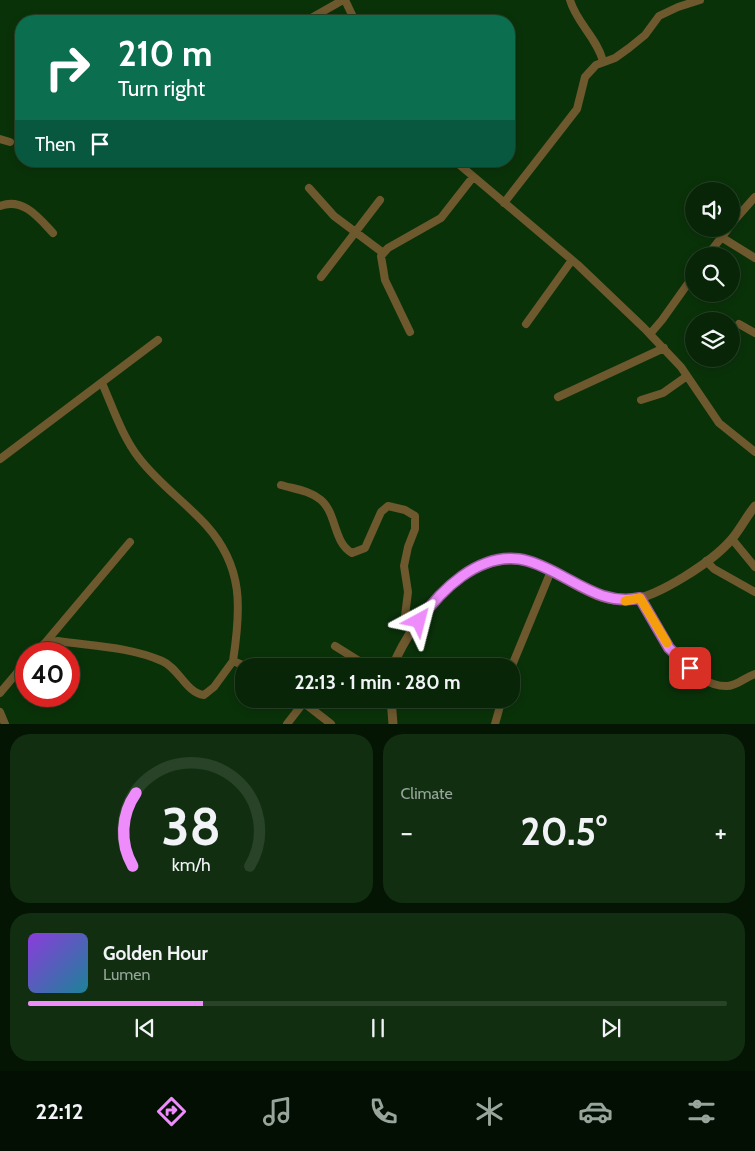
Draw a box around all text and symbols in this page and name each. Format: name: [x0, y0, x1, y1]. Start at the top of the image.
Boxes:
text: 210 m: [118, 32, 212, 75]
icon: right: [35, 35, 100, 100]
text: Turn right: [118, 75, 205, 102]
icon: arrive: [86, 130, 114, 158]
text: Then: [35, 133, 76, 156]
map controls: [685, 182, 740, 367]
button: sound: [685, 182, 740, 237]
button: search: [685, 247, 740, 302]
button: layers: [685, 312, 740, 367]
position arrow: [392, 594, 444, 646]
speed limit sign: 40: [15, 642, 80, 707]
pin: [669, 647, 711, 689]
icon: arrive: [676, 654, 704, 682]
text: 22:13 · 1 min · 280 m: [294, 671, 461, 694]
text: Climate: [401, 784, 453, 803]
text: 38: [162, 795, 221, 858]
text: 20.5°: [521, 808, 607, 855]
text: −: [401, 815, 413, 849]
text: +: [715, 815, 727, 849]
text: km/h: [172, 854, 211, 875]
text: Golden Hour: [103, 942, 208, 965]
text: Lumen: [103, 965, 150, 984]
icon: previous: [131, 1014, 159, 1042]
icon: pause: [364, 1014, 392, 1042]
icon: next: [597, 1014, 625, 1042]
icon: directions: [154, 1094, 189, 1129]
icon: music: [260, 1094, 295, 1129]
icon: phone: [366, 1094, 401, 1129]
icon: climate: [472, 1094, 507, 1129]
icon: car: [578, 1094, 613, 1129]
icon: filters: [684, 1094, 719, 1129]
text: 22:12: [36, 1098, 83, 1125]

